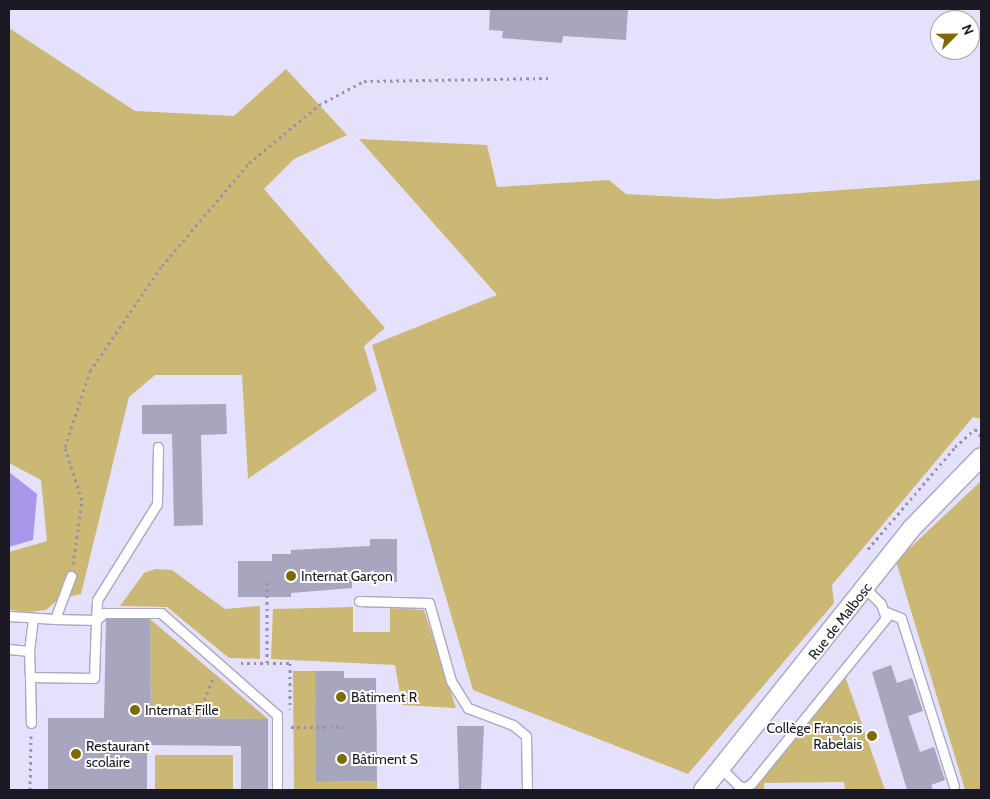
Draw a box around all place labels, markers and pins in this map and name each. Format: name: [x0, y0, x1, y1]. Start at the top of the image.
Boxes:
place label: Internat Garçon: [301, 568, 393, 584]
marker: Internat Garçon: [285, 570, 297, 582]
place label: Bâtiment R: [351, 689, 417, 705]
marker: Bâtiment R: [335, 691, 347, 703]
place label: Internat Fille: [145, 702, 219, 718]
marker: Internat Fille: [129, 704, 141, 716]
place label: Collège François Rabelais: [767, 720, 862, 752]
marker: Collège François Rabelais: [866, 730, 878, 742]
place label: Restaurant scolaire: [86, 738, 149, 770]
marker: Restaurant scolaire: [70, 748, 82, 760]
place label: Bâtiment S: [352, 751, 418, 767]
marker: Bâtiment S: [336, 753, 348, 765]

